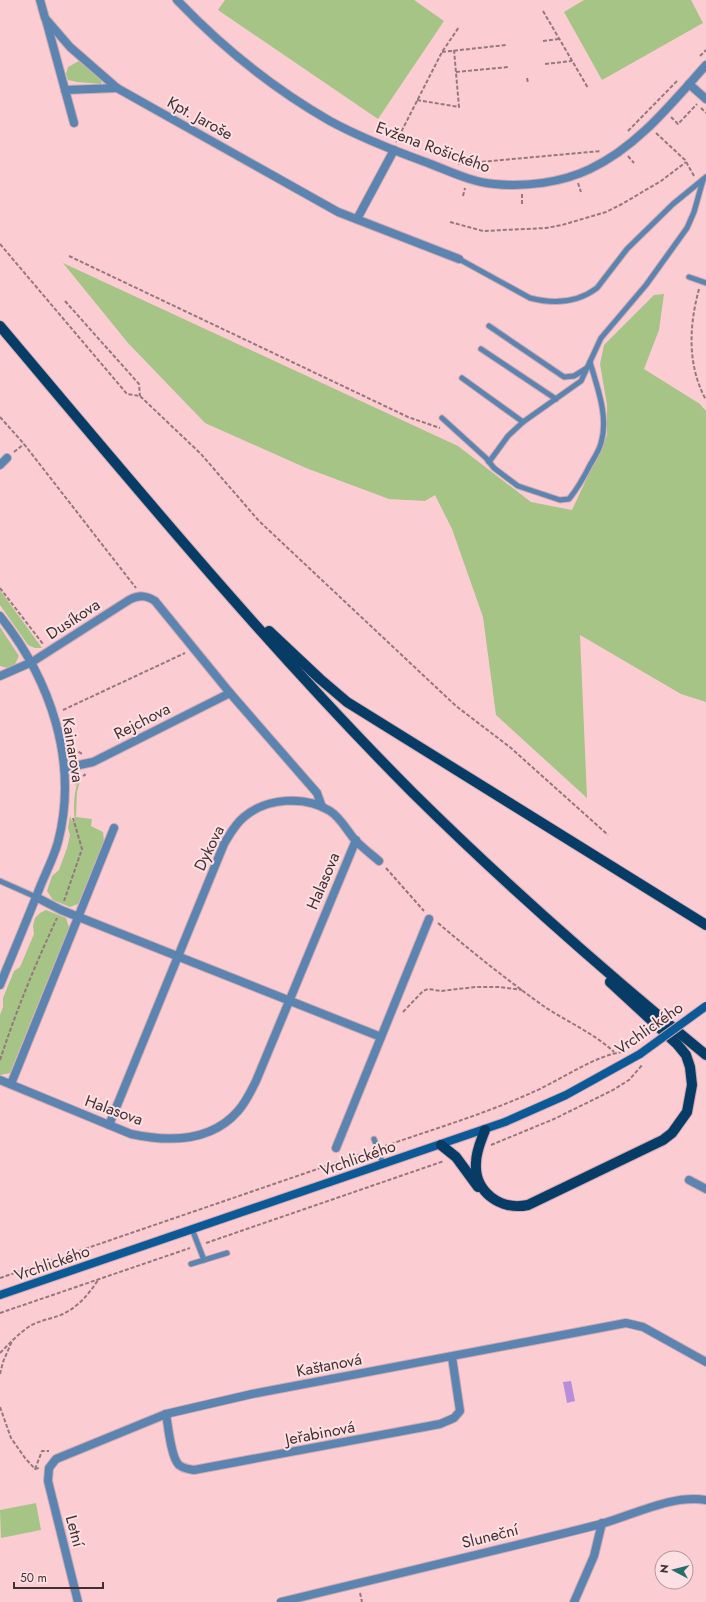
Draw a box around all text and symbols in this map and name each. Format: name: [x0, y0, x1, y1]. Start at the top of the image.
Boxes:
street label: Kpt. Jaroše: [163, 91, 237, 145]
street label: Evžena Rošického: [373, 116, 494, 178]
street label: Dusíkova: [42, 593, 104, 645]
street label: Rejchova: [110, 697, 174, 745]
street label: Kainarova: [57, 716, 89, 784]
street label: Dykova: [188, 821, 230, 875]
street label: Halasova: [301, 849, 345, 913]
street label: Vrchlického: [610, 996, 688, 1060]
street label: Halasova: [82, 1089, 146, 1131]
street label: Vrchlického: [317, 1134, 399, 1182]
street label: Vrchlického: [11, 1239, 93, 1287]
street label: Kaštanová: [294, 1347, 364, 1383]
street label: Jeřabinová: [281, 1415, 357, 1451]
street label: Letní: [60, 1513, 90, 1550]
street label: Sluneční: [459, 1518, 522, 1554]
north arrow: [654, 1550, 694, 1590]
text: N: [656, 1563, 673, 1574]
scale bar: [14, 1564, 103, 1590]
text: 50 m: [20, 1569, 47, 1587]

